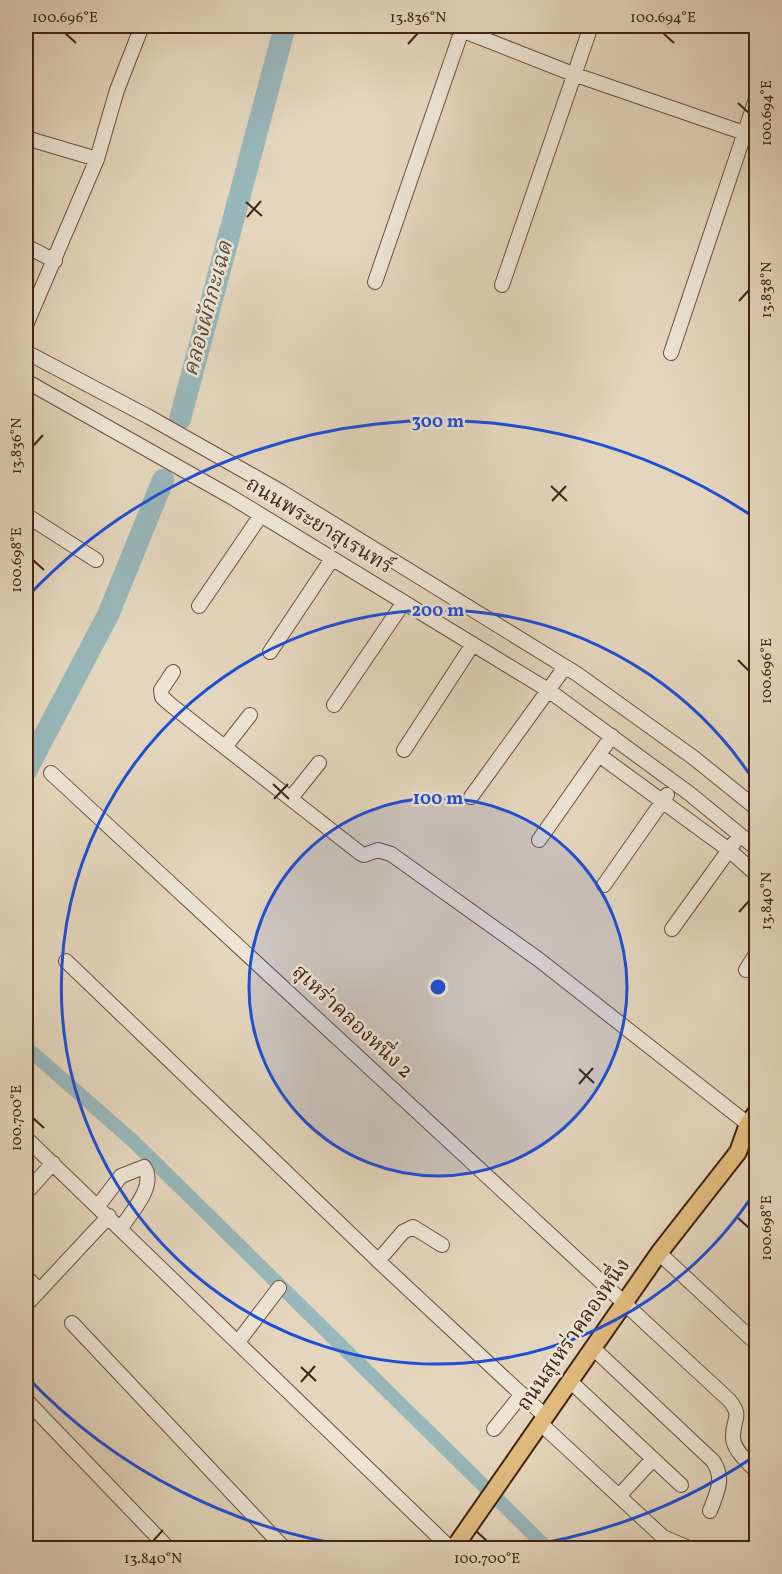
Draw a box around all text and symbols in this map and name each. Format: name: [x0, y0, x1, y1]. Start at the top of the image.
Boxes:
text: 100.696°E: [32, 8, 98, 29]
text: 13.836°N: [390, 8, 446, 29]
text: 100.694°E: [630, 8, 696, 29]
text: 100.694°E: [757, 80, 778, 146]
water label: คลองผักกะเฉด: [176, 237, 242, 380]
text: 13.838°N: [757, 262, 778, 318]
text: 300 m: [412, 410, 464, 435]
text: 13.836°N: [7, 418, 28, 474]
street label: ถนนพระยาสุเรนทร์: [240, 470, 399, 582]
text: 100.698°E: [7, 527, 28, 593]
text: 200 m: [412, 599, 464, 624]
text: 100.696°E: [757, 638, 778, 704]
text: 100 m: [413, 787, 463, 812]
text: 13.840°N: [757, 872, 778, 930]
street label: สุเหร่าคลองหนึ่ง 2: [285, 956, 421, 1086]
centre of rings: [428, 977, 448, 997]
text: 100.700°E: [7, 1085, 28, 1151]
text: 100.698°E: [757, 1195, 778, 1261]
street label: ถนนสุเหร่าคลองหนึ่ง: [508, 1251, 638, 1417]
text: 13.840°N: [124, 1549, 182, 1570]
text: 100.700°E: [454, 1549, 520, 1570]

